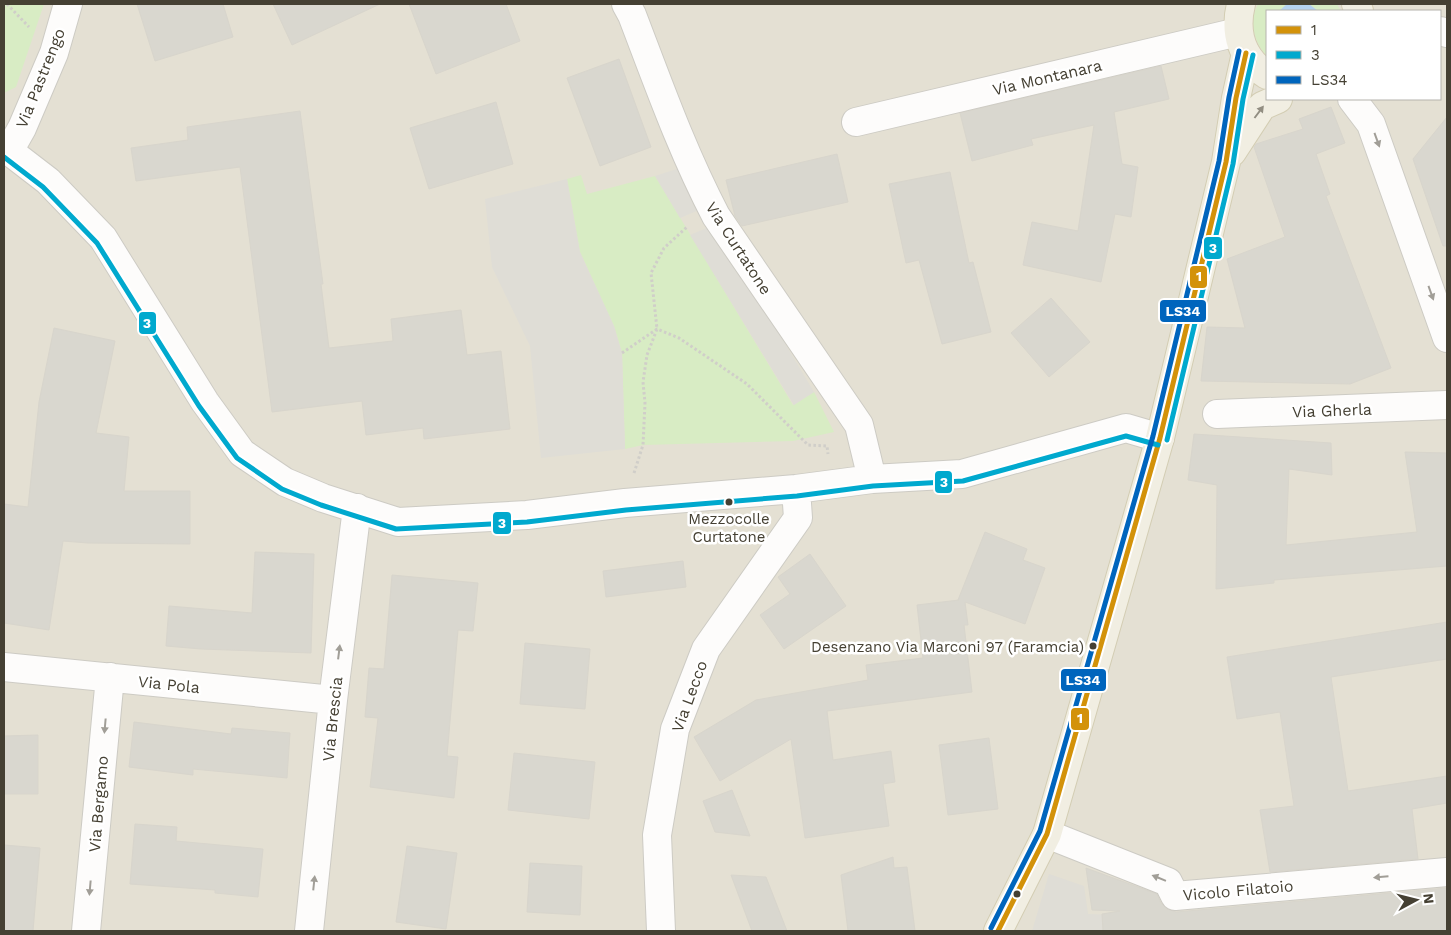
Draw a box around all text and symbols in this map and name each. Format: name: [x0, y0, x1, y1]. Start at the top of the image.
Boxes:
legend: [1266, 10, 1441, 100]
text: 1: [1311, 21, 1317, 39]
street label: Via Pastrengo: [12, 25, 69, 131]
text: 3: [1311, 46, 1320, 64]
street label: Via Montanara: [991, 56, 1104, 99]
text: LS34: [1311, 71, 1348, 89]
one-way arrow: [1254, 105, 1264, 119]
one-way arrow: [1373, 133, 1381, 148]
street label: Via Curtatone: [702, 198, 776, 298]
line badge: 3: [1203, 236, 1223, 260]
text: 3: [1209, 240, 1217, 256]
line badge: 1: [1189, 265, 1208, 289]
text: 1: [1196, 268, 1202, 284]
one-way arrow: [1427, 286, 1435, 301]
line badge: LS34: [1159, 299, 1207, 323]
text: LS34: [1166, 303, 1200, 319]
line badge: 3: [138, 311, 157, 335]
text: 3: [143, 315, 151, 331]
street label: Via Gherla: [1292, 400, 1372, 421]
line badge: 3: [934, 470, 953, 494]
text: 3: [940, 474, 948, 490]
marker: Mezzocolle Curtatone: [724, 497, 734, 507]
place label: Mezzocolle Curtatone: [688, 510, 770, 546]
line badge: 3: [492, 511, 512, 535]
text: 3: [498, 515, 506, 531]
place label: Desenzano Via Marconi 97 (Faramcia): [811, 638, 1084, 656]
marker: Desenzano Via Marconi 97 (Faramcia): [1088, 641, 1098, 651]
one-way arrow: [336, 643, 344, 659]
street label: Via Lecco: [668, 658, 711, 735]
line badge: LS34: [1060, 668, 1107, 692]
street label: Via Pola: [137, 672, 201, 697]
text: LS34: [1066, 672, 1100, 688]
street label: Via Brescia: [319, 676, 346, 763]
line badge: 1: [1070, 707, 1090, 731]
text: 1: [1077, 710, 1083, 726]
one-way arrow: [101, 718, 109, 734]
street label: Via Bergamo: [85, 755, 112, 853]
one-way arrow: [1373, 873, 1389, 881]
one-way arrow: [310, 874, 318, 890]
one-way arrow: [1151, 874, 1166, 882]
north arrow: [1391, 875, 1441, 925]
street label: Vicolo Filatoio: [1182, 876, 1294, 905]
one-way arrow: [86, 880, 94, 896]
unlabelled marker: [1012, 889, 1022, 899]
text: N: [1420, 892, 1437, 905]

